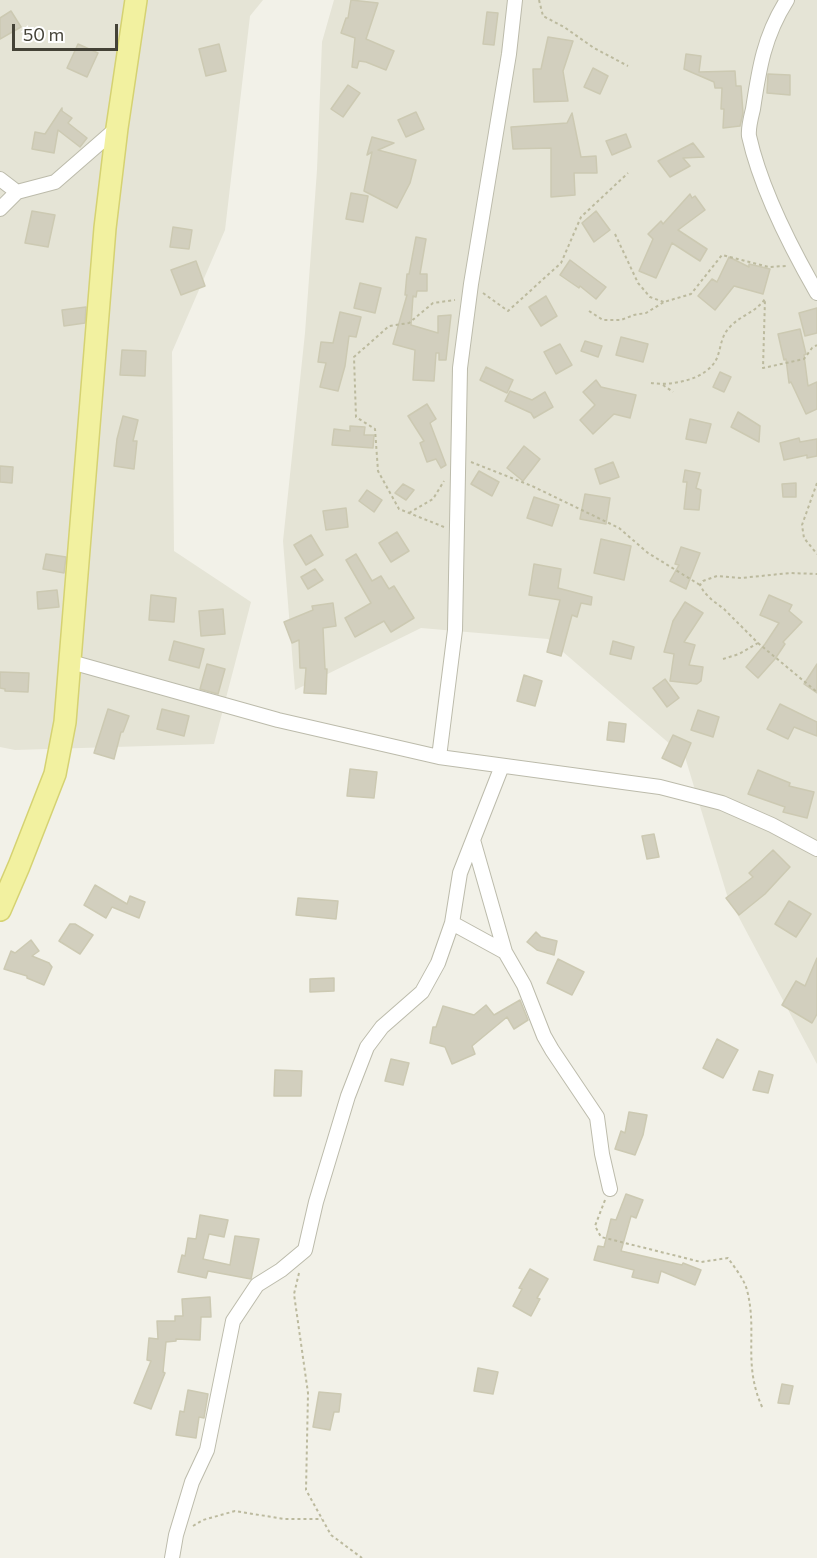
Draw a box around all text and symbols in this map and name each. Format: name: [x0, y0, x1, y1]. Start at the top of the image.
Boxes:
scale bar: [15, 12, 122, 50]
text: 50 m: [23, 23, 64, 45]

